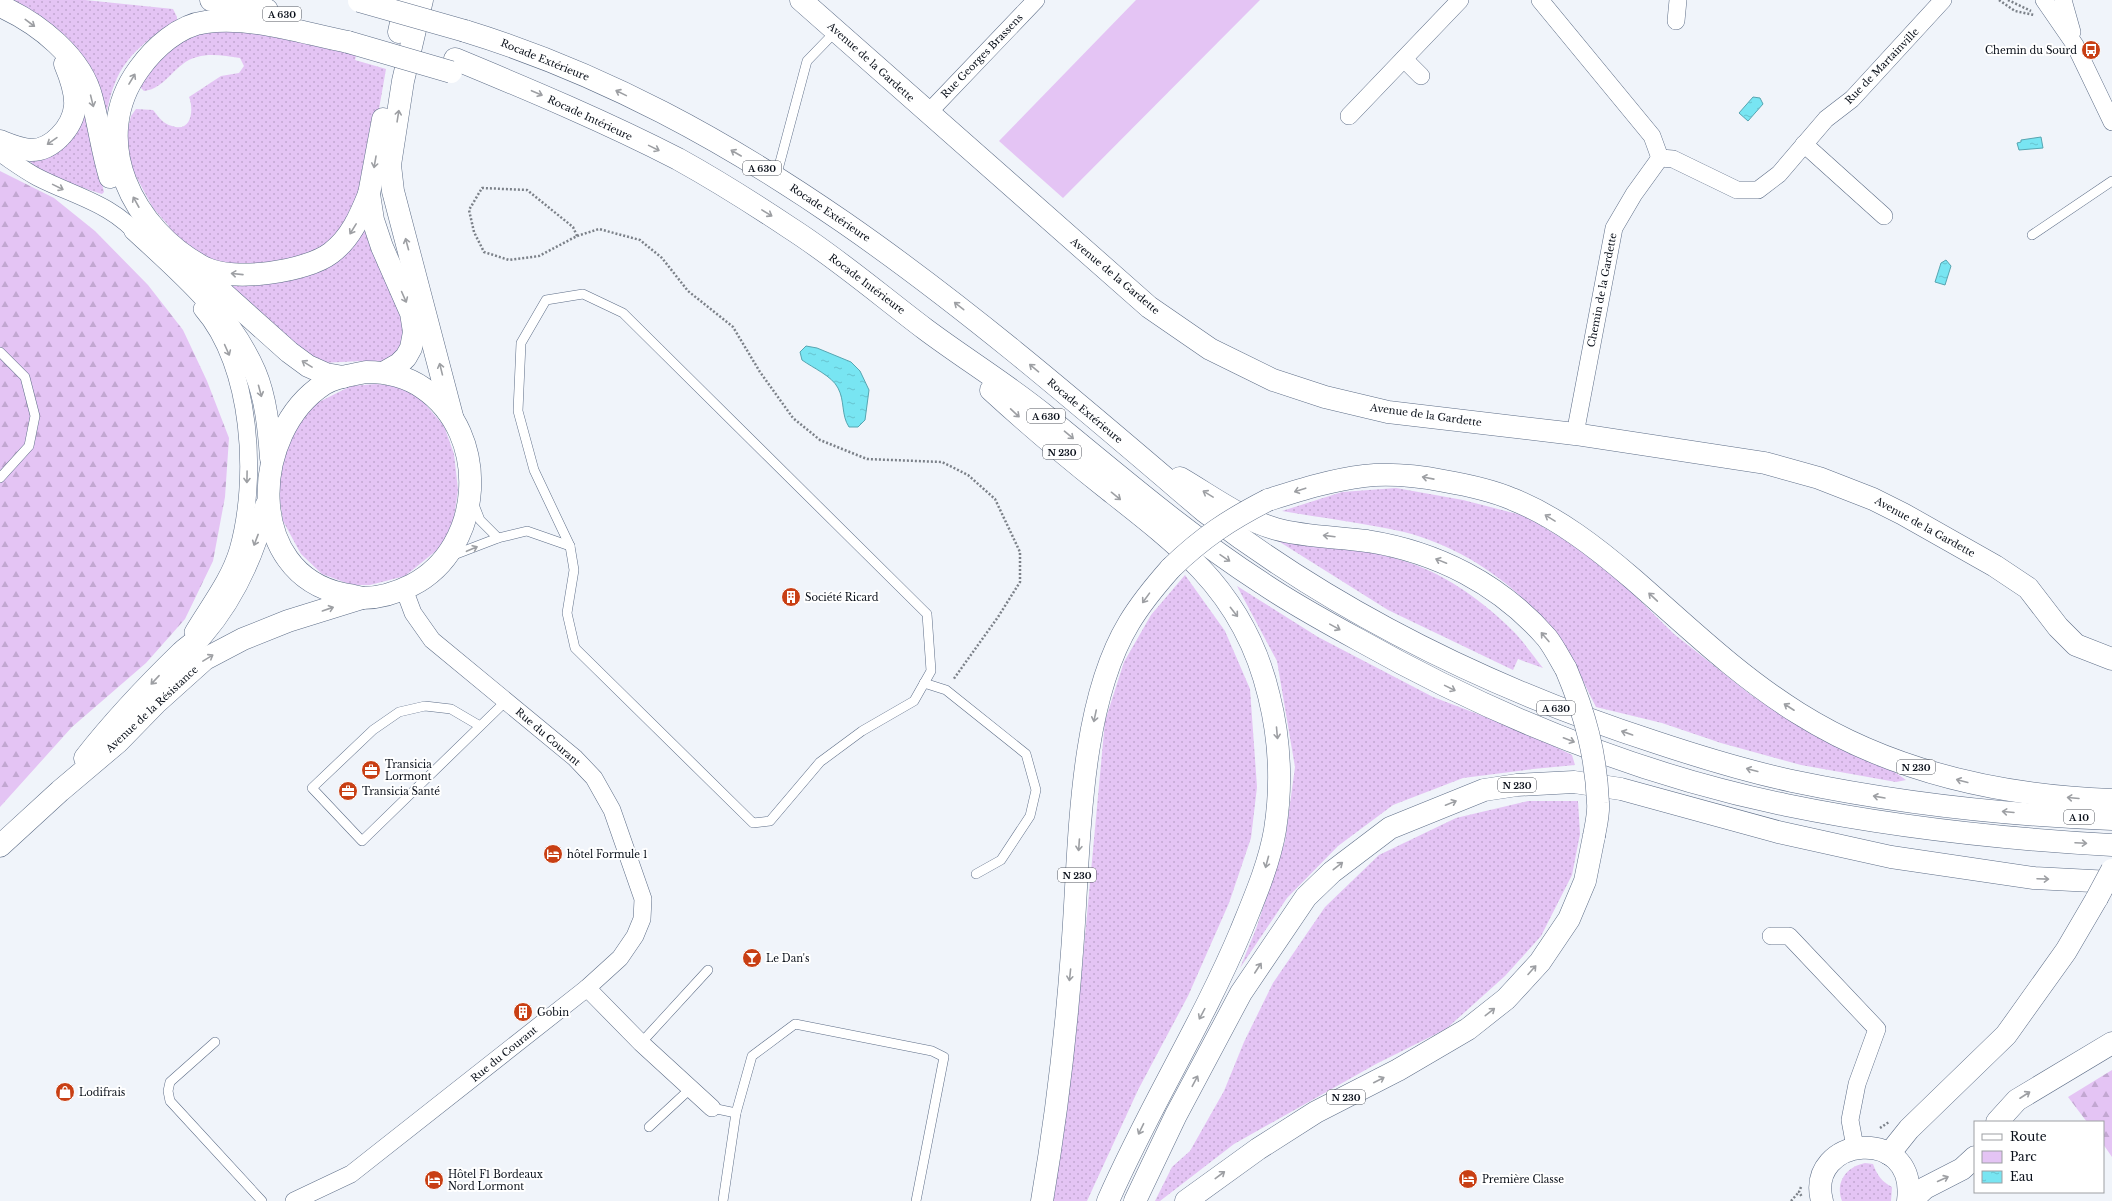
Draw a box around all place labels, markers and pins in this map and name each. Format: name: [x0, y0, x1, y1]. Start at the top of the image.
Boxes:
bus stop icon: Chemin du Sourd: [2080, 39, 2102, 61]
place label: Chemin du Sourd: [1985, 44, 2077, 57]
building icon: Société Ricard: [780, 586, 802, 608]
place label: Société Ricard: [805, 591, 879, 604]
place label: Transicia Lormont: [385, 758, 432, 783]
office icon: Transicia Lormont: [360, 759, 382, 781]
office icon: Transicia Santé: [337, 780, 359, 802]
place label: Transicia Santé: [362, 785, 440, 798]
hotel icon: hôtel Formule 1: [542, 843, 564, 865]
place label: hôtel Formule 1: [567, 848, 647, 861]
bar icon: Le Dan's: [741, 947, 763, 969]
place label: Le Dan's: [766, 952, 810, 965]
building icon: Gobin: [512, 1001, 534, 1023]
place label: Gobin: [537, 1006, 569, 1019]
shop icon: Lodifrais: [54, 1081, 76, 1103]
place label: Lodifrais: [79, 1086, 126, 1099]
place label: Hôtel F1 Bordeaux Nord Lormont: [448, 1168, 543, 1193]
hotel icon: Première Classe: [1457, 1168, 1479, 1190]
hotel icon: Hôtel F1 Bordeaux Nord Lormont: [423, 1169, 445, 1191]
place label: Première Classe: [1482, 1173, 1564, 1186]

